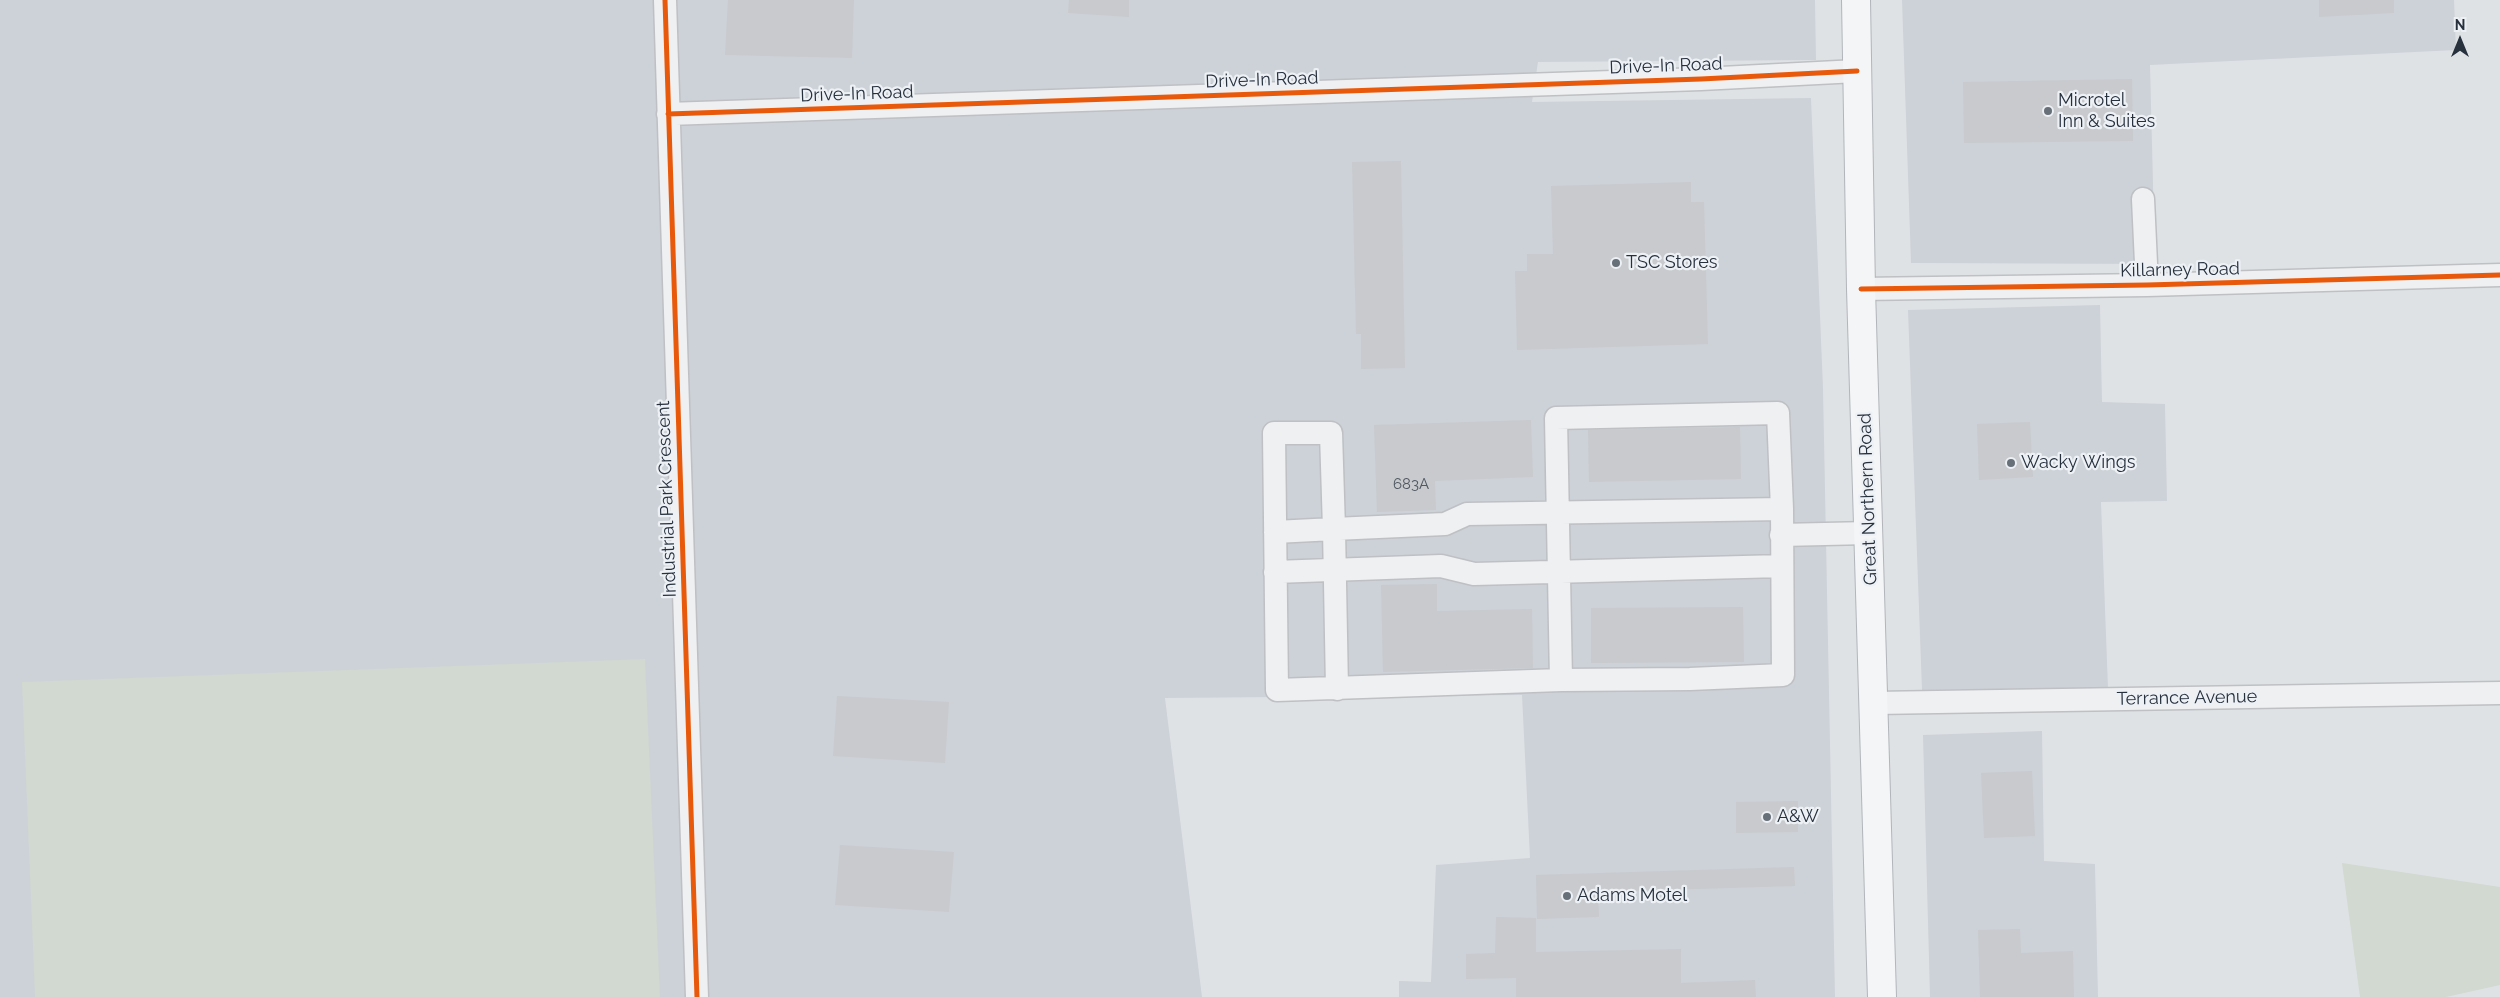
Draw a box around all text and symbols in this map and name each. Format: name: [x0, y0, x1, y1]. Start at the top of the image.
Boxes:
north arrow: [2435, 15, 2485, 65]
text: N: [2455, 17, 2465, 33]
street label: Drive-In Road: [1609, 53, 1723, 79]
street label: Drive-In Road: [1205, 67, 1319, 93]
street label: Drive-In Road: [800, 81, 914, 107]
place label: Microtel Inn & Suites: [2058, 90, 2155, 132]
marker: Microtel Inn & Suites: [2042, 105, 2054, 117]
place label: TSC Stores: [1626, 252, 1717, 274]
marker: TSC Stores: [1610, 257, 1622, 269]
street label: Killarney Road: [2120, 258, 2240, 282]
street label: Industrial Park Crescent: [653, 400, 681, 598]
street label: Great Northern Road: [1854, 413, 1882, 585]
place label: Wacky Wings: [2021, 452, 2136, 474]
marker: Wacky Wings: [2005, 457, 2017, 469]
house number: 683A: [1393, 475, 1429, 493]
street label: Terrance Avenue: [2117, 686, 2257, 710]
place label: A&W: [1777, 806, 1819, 828]
marker: A&W: [1761, 811, 1773, 823]
place label: Adams Motel: [1577, 885, 1687, 907]
marker: Adams Motel: [1561, 890, 1573, 902]

